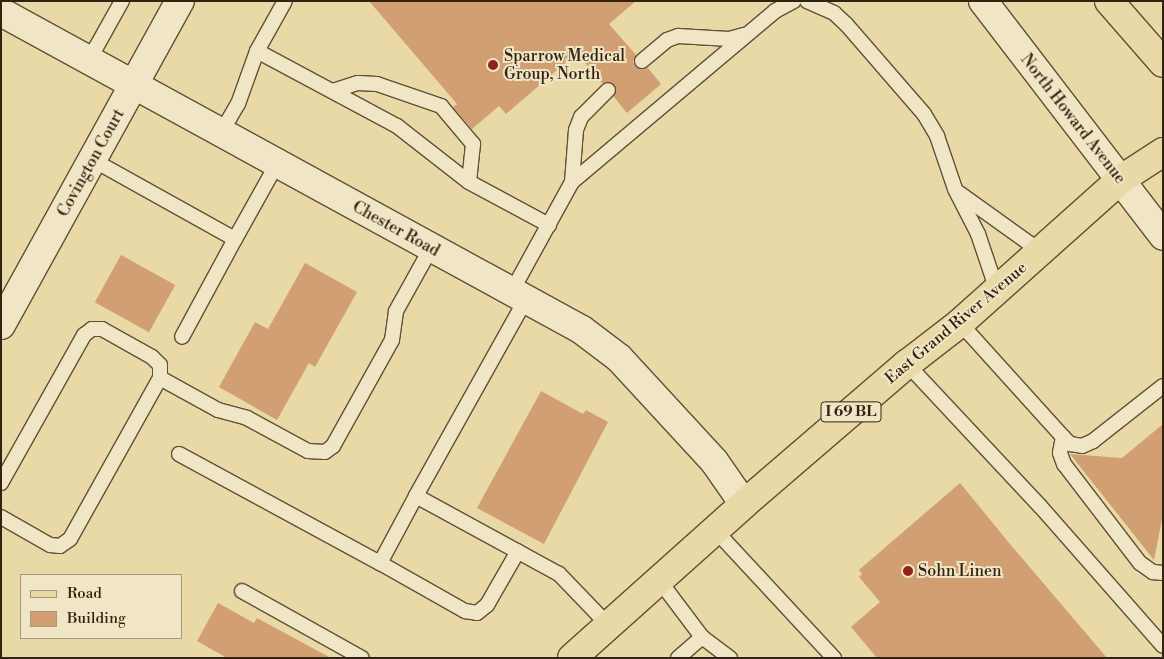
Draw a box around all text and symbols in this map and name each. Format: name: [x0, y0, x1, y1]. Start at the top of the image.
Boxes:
place label: Sparrow Medical Group, North: [504, 46, 625, 84]
street label: North Howard Avenue: [1016, 50, 1130, 188]
marker: Sparrow Medical Group, North: [486, 58, 500, 72]
street label: Covington Court: [53, 106, 129, 220]
street label: Chester Road: [349, 197, 443, 261]
street label: East Grand River Avenue: [881, 258, 1031, 388]
road number: I 69 BL: [820, 400, 882, 424]
place label: Sohn Linen: [918, 561, 1002, 581]
marker: Sohn Linen: [902, 565, 914, 577]
legend: [20, 574, 182, 639]
text: Road: [67, 584, 102, 603]
text: Building: [67, 609, 126, 628]

